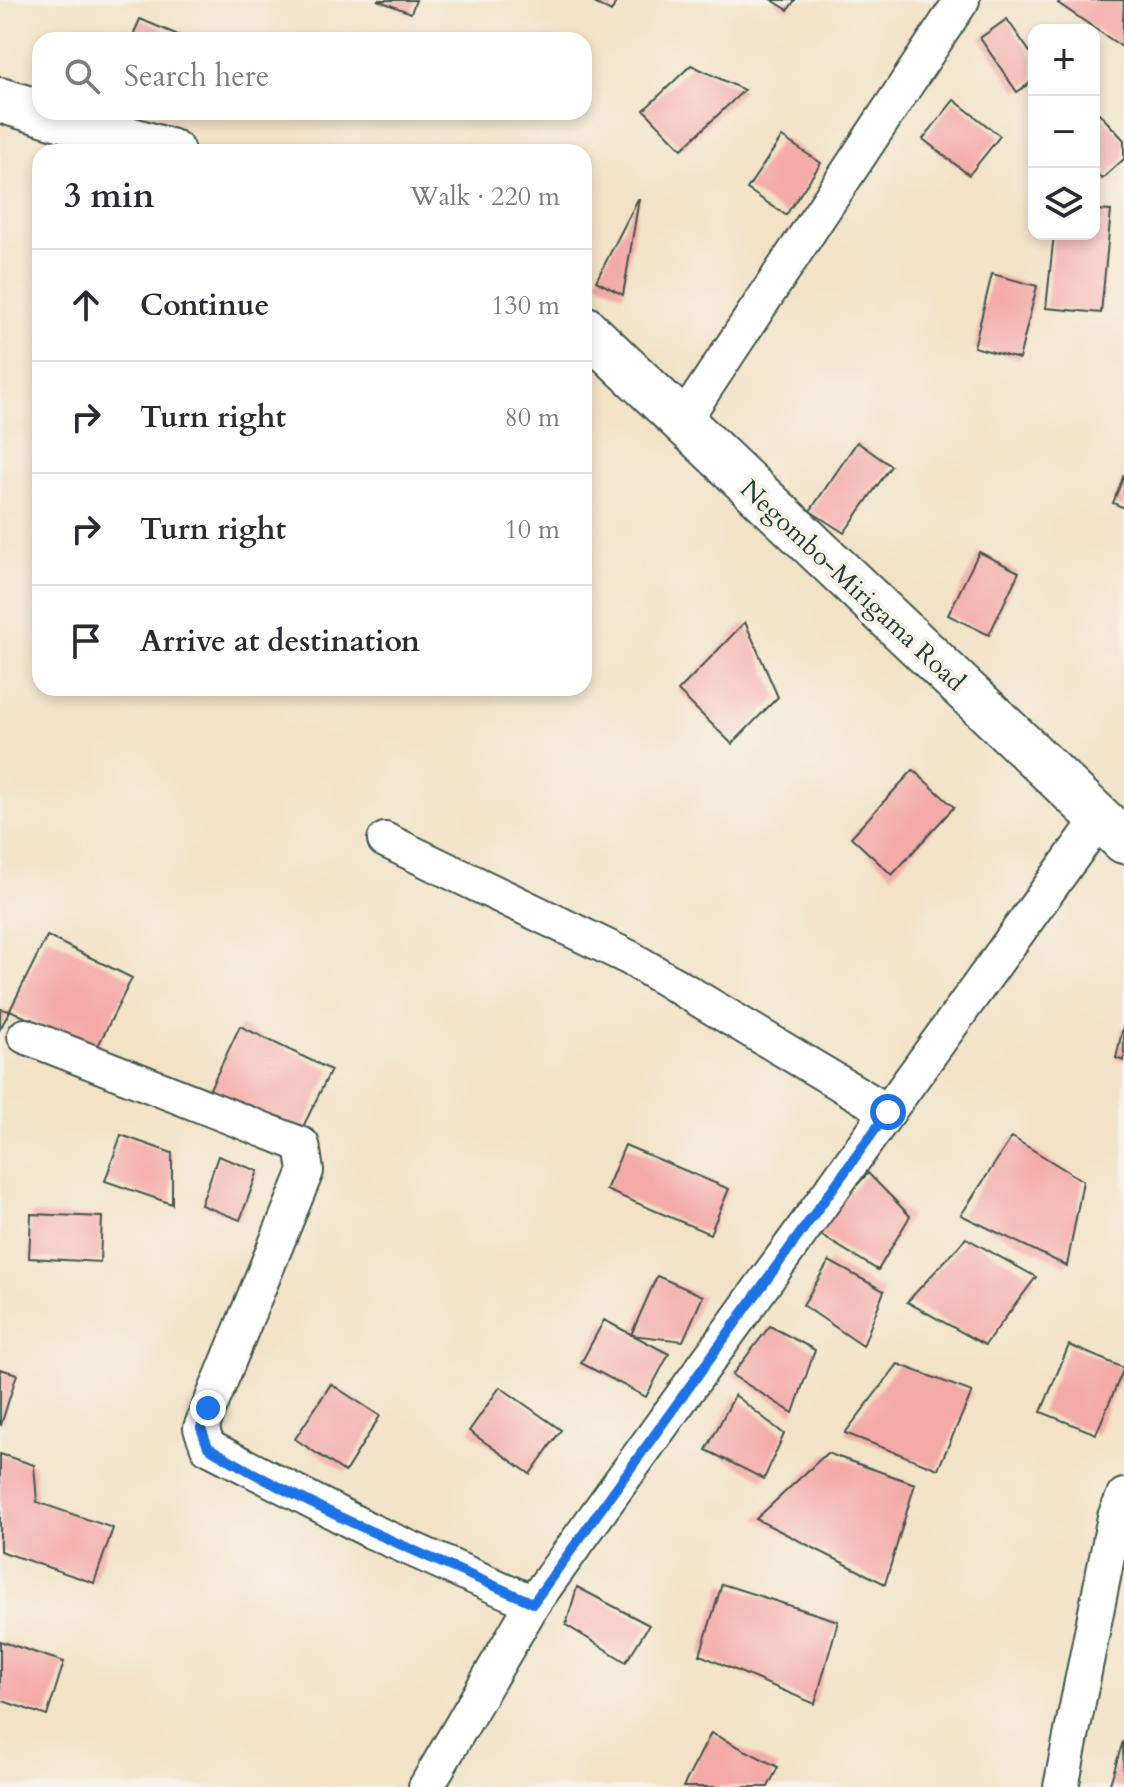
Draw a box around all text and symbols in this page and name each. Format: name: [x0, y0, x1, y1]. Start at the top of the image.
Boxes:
map controls: [1028, 24, 1100, 240]
button: +: [1028, 24, 1100, 96]
search box: [32, 32, 592, 120]
icon: search: [60, 54, 104, 98]
text: Search here: [124, 56, 269, 97]
button: −: [1028, 96, 1100, 168]
button: layers: [1028, 168, 1100, 240]
text: 3 min: [64, 173, 155, 219]
text: Walk · 220 m: [410, 179, 560, 214]
icon: ahead: [64, 283, 108, 327]
text: Continue: [140, 285, 269, 326]
text: 130 m: [491, 288, 560, 323]
icon: right: [64, 395, 108, 439]
text: Turn right: [140, 397, 286, 438]
text: 80 m: [504, 400, 560, 435]
street label: Negombo-Mirigama Road: [733, 472, 973, 699]
icon: right: [64, 507, 108, 551]
text: Turn right: [140, 509, 286, 550]
text: 10 m: [504, 512, 560, 547]
icon: arrive: [64, 619, 108, 663]
text: Arrive at destination: [140, 621, 420, 662]
route start: [870, 1094, 906, 1130]
route end: [190, 1390, 226, 1426]

